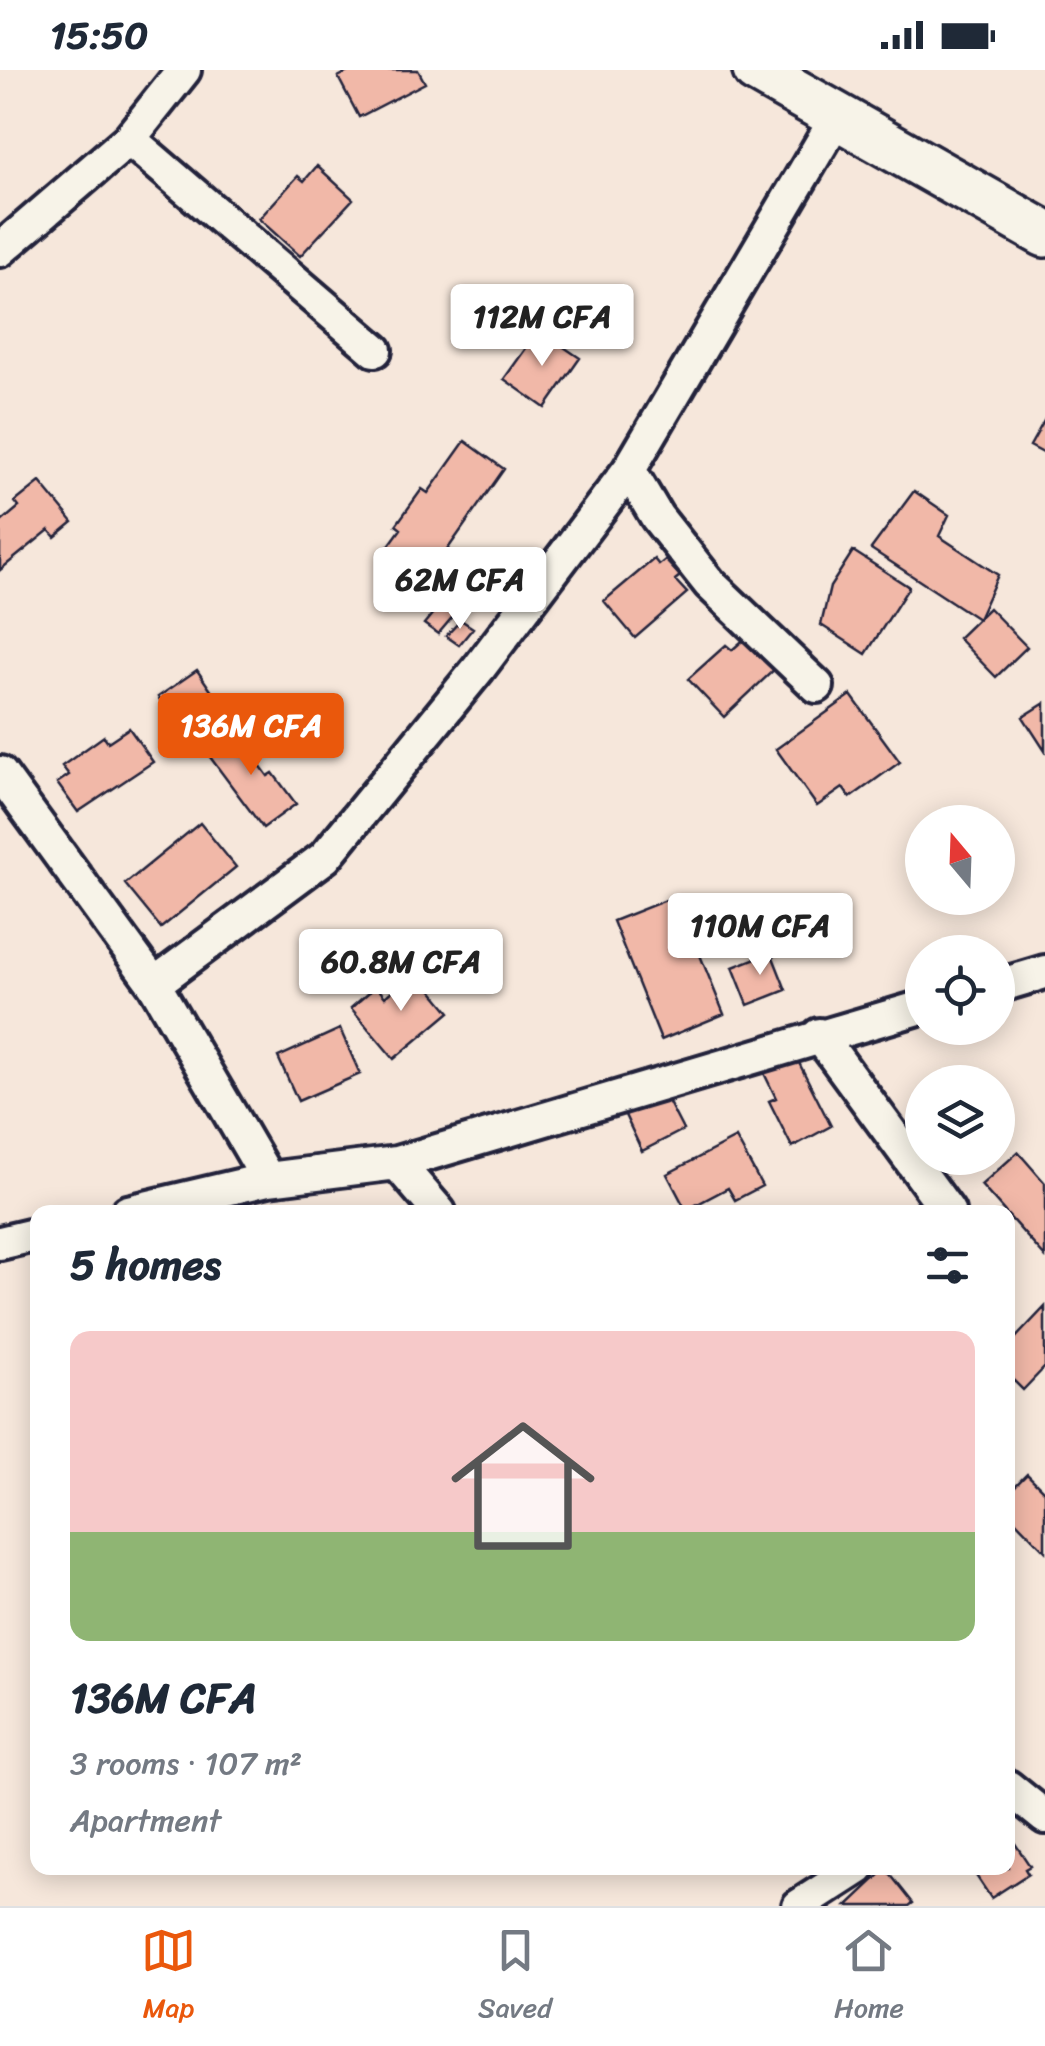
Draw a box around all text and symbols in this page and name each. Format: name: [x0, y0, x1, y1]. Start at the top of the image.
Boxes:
text: 15:50: [50, 2, 148, 69]
pin: 112M CFA: [439, 284, 645, 369]
text: 112M CFA: [473, 288, 611, 345]
pin: 62M CFA: [368, 547, 552, 632]
text: 62M CFA: [395, 551, 525, 608]
pin: 136M CFA: [148, 693, 354, 778]
text: 136M CFA: [180, 697, 322, 754]
north arrow: [905, 805, 1015, 915]
map controls: [905, 805, 1015, 1175]
pin: 110M CFA: [657, 893, 863, 978]
text: 110M CFA: [690, 897, 830, 954]
pin: 60.8M CFA: [287, 929, 515, 1014]
text: 60.8M CFA: [321, 933, 481, 990]
button: locate: [905, 935, 1015, 1045]
button: layers: [905, 1065, 1015, 1175]
text: 5 homes: [70, 1228, 221, 1302]
icon: filters: [920, 1238, 975, 1293]
icon: home: [433, 1396, 613, 1576]
text: 136M CFA: [70, 1661, 257, 1735]
text: 3 rooms · 107 m²: [70, 1735, 302, 1792]
text: Apartment: [70, 1792, 221, 1849]
tab: Map: [141, 1923, 196, 2032]
tab: Saved: [478, 1923, 552, 2032]
tab: Home: [834, 1923, 904, 2032]

